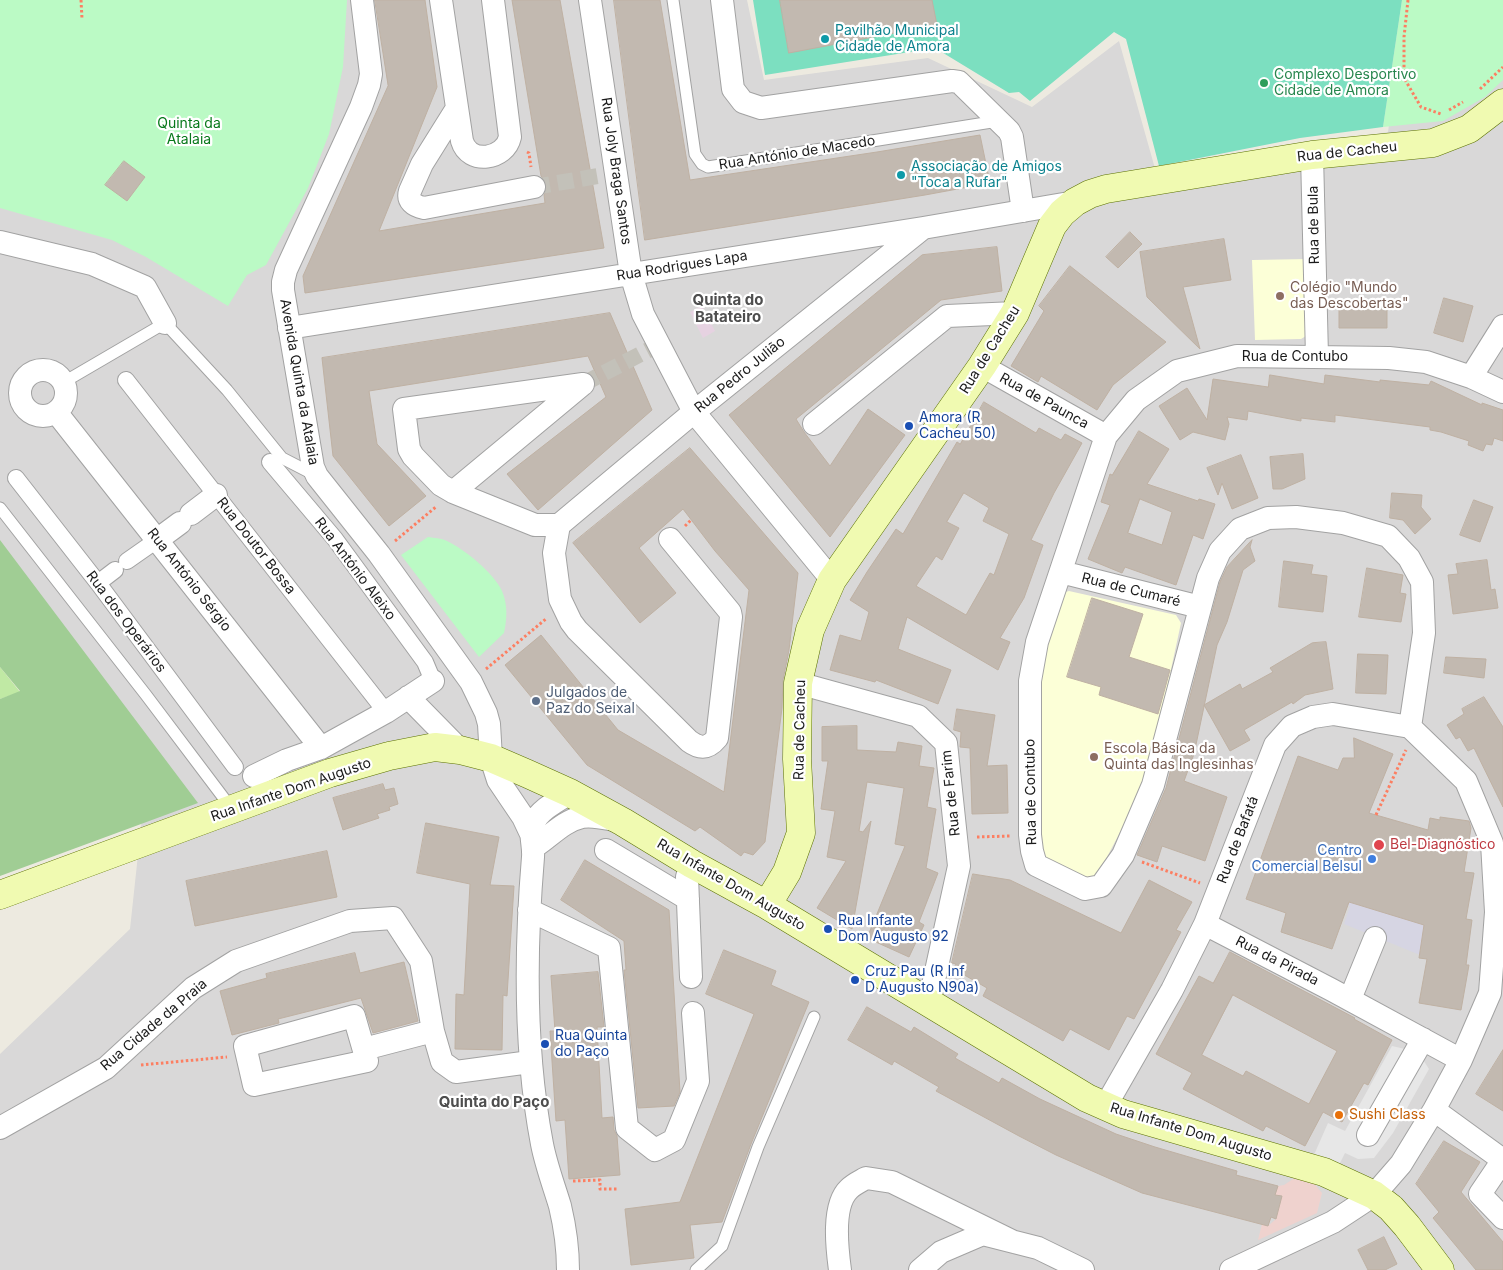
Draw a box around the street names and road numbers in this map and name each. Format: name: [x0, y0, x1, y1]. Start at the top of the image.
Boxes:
street label: Rua Joly Braga Santos: [597, 96, 635, 246]
street label: Rua António de Macedo: [718, 132, 876, 174]
street label: Rua de Cacheu: [1296, 138, 1398, 166]
street label: Rua de Bula: [1305, 186, 1323, 264]
street label: Rua Rodrigues Lapa: [615, 247, 749, 285]
street label: Avenida Quinta da Atalaia: [276, 298, 322, 466]
street label: Rua de Cacheu: [956, 303, 1024, 397]
street label: Rua Pedro Julião: [691, 333, 789, 417]
street label: Rua de Contubo: [1242, 349, 1348, 365]
street label: Rua de Paunca: [997, 370, 1091, 432]
street label: Rua Doutor Bossa: [213, 494, 299, 598]
street label: Rua António Aleixo: [311, 514, 399, 624]
street label: Rua António Sérgio: [143, 525, 235, 635]
street label: Rua dos Operários: [82, 568, 170, 676]
street label: Rua de Cumaré: [1080, 570, 1182, 610]
street label: Rua de Cacheu: [791, 680, 809, 780]
street label: Rua de Contubo: [1022, 739, 1040, 845]
street label: Rua de Farim: [938, 749, 964, 837]
street label: Rua Infante Dom Augusto: [209, 755, 373, 825]
street label: Rua de Bafatá: [1214, 794, 1262, 886]
street label: Rua Infante Dom Augusto: [654, 836, 808, 934]
street label: Rua da Pirada: [1232, 933, 1322, 989]
street label: Rua Cidade da Praia: [97, 976, 211, 1074]
street label: Rua Infante Dom Augusto: [1108, 1099, 1274, 1165]

